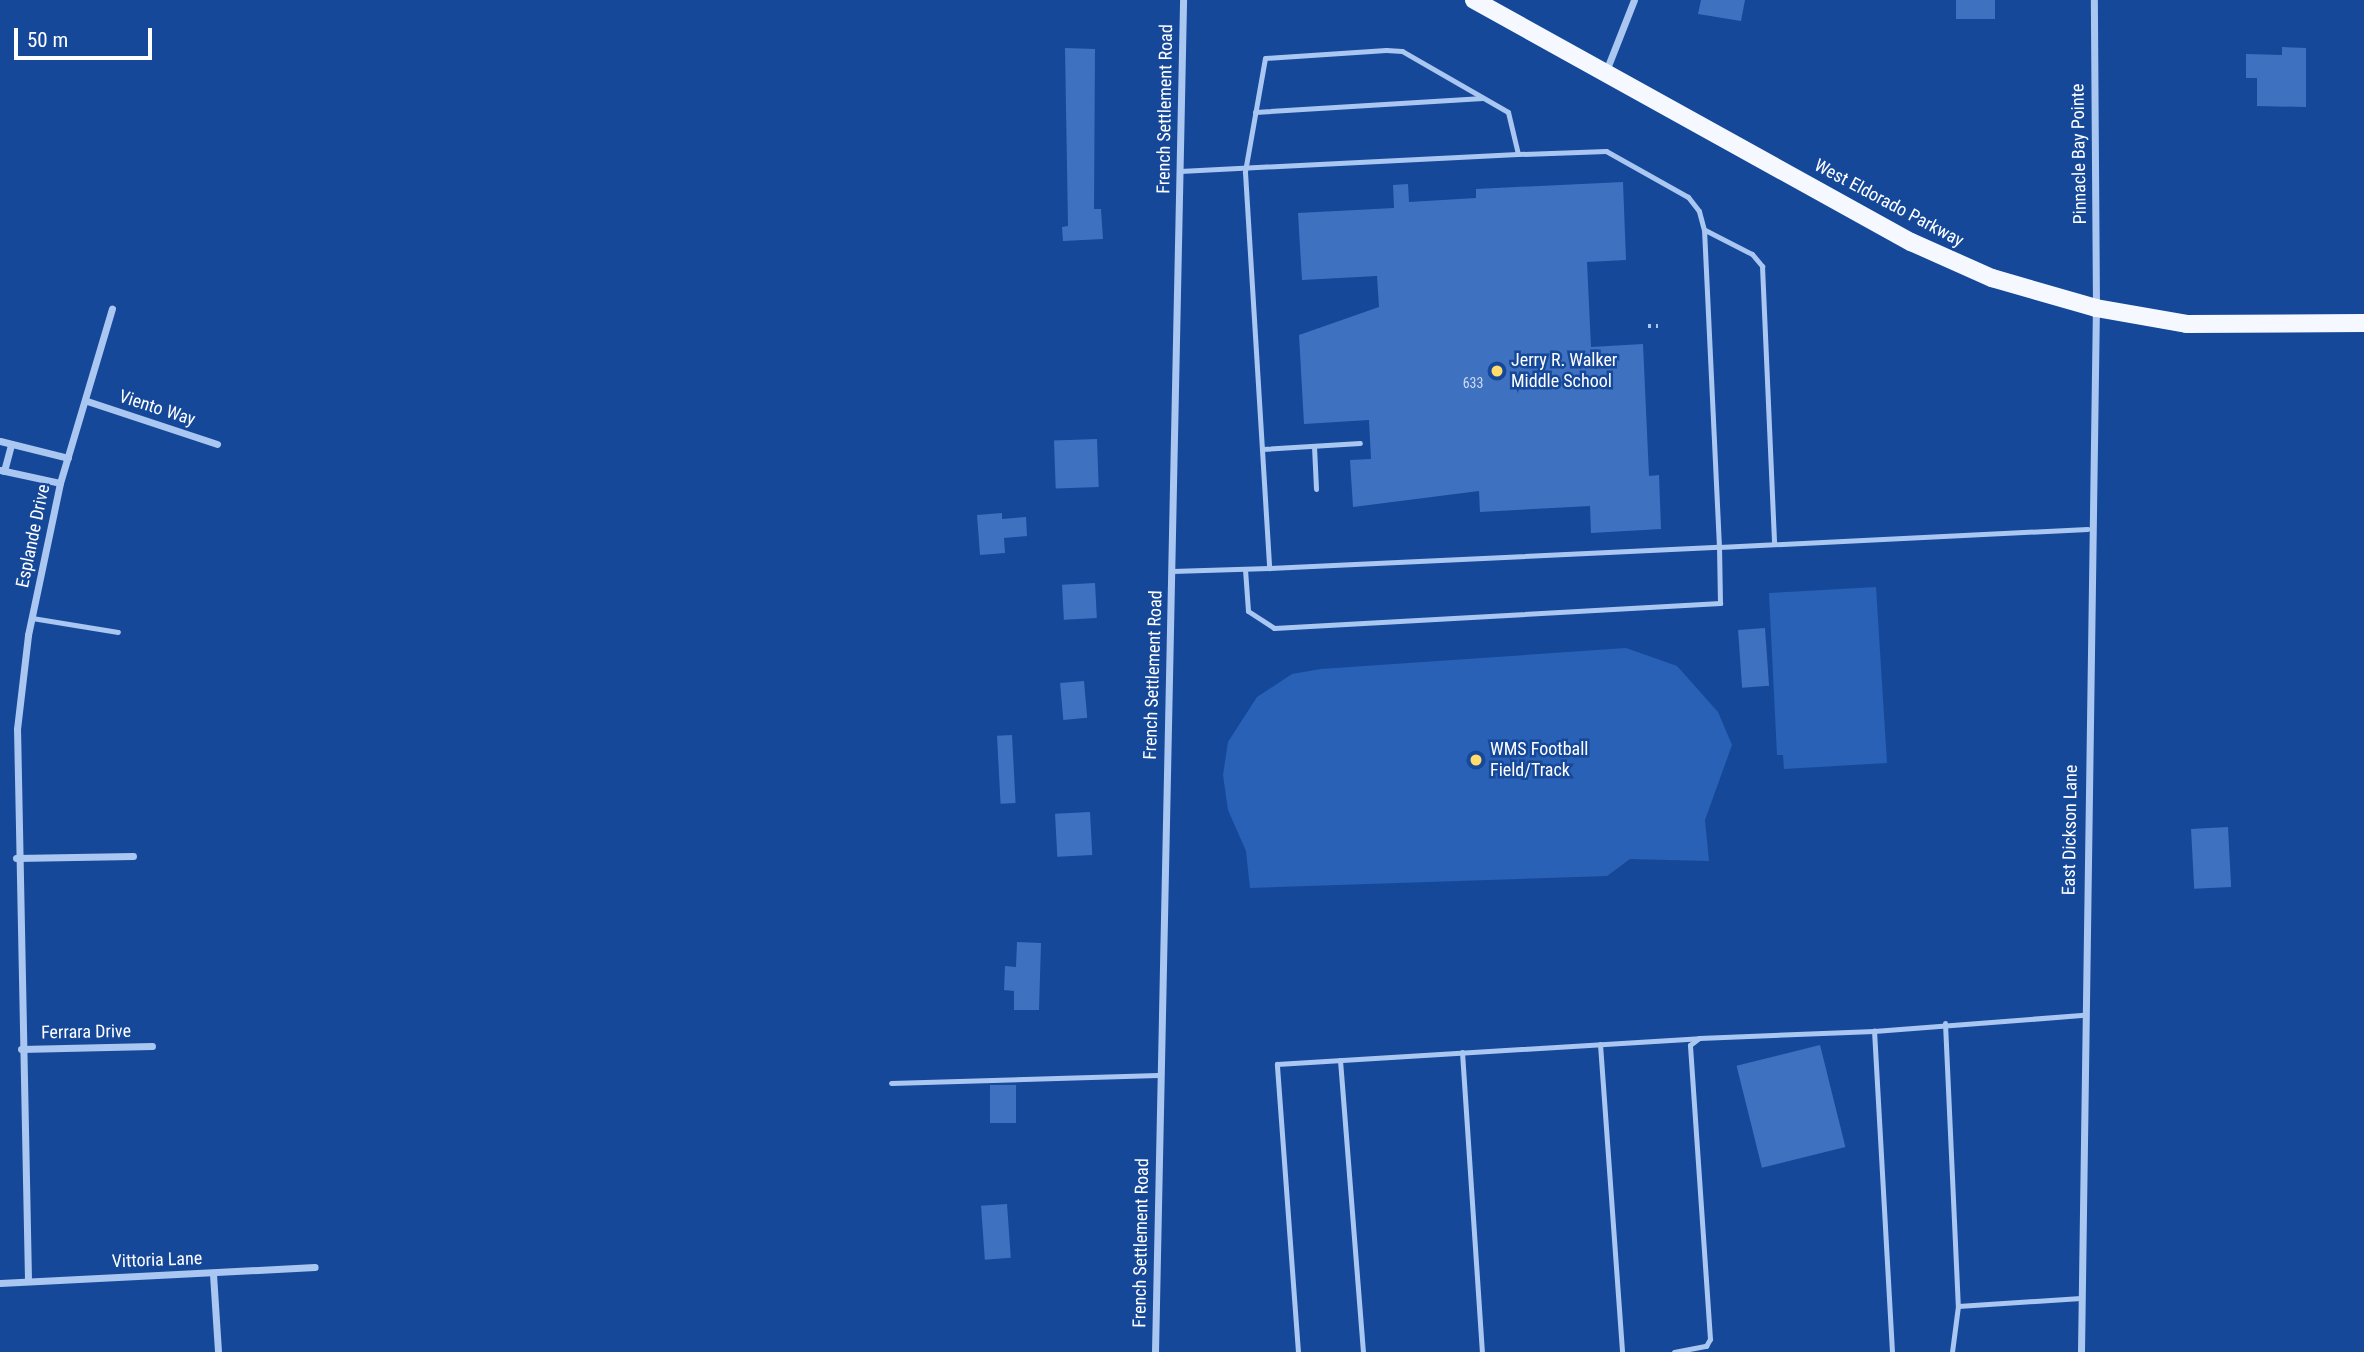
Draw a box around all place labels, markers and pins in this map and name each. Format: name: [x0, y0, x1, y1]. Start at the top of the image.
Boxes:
place label: Jerry R. Walker Middle School: [1511, 350, 1617, 392]
marker: Jerry R. Walker Middle School: [1489, 363, 1505, 379]
place label: WMS Football Field/Track: [1490, 739, 1588, 782]
marker: WMS Football Field/Track: [1468, 752, 1484, 768]

